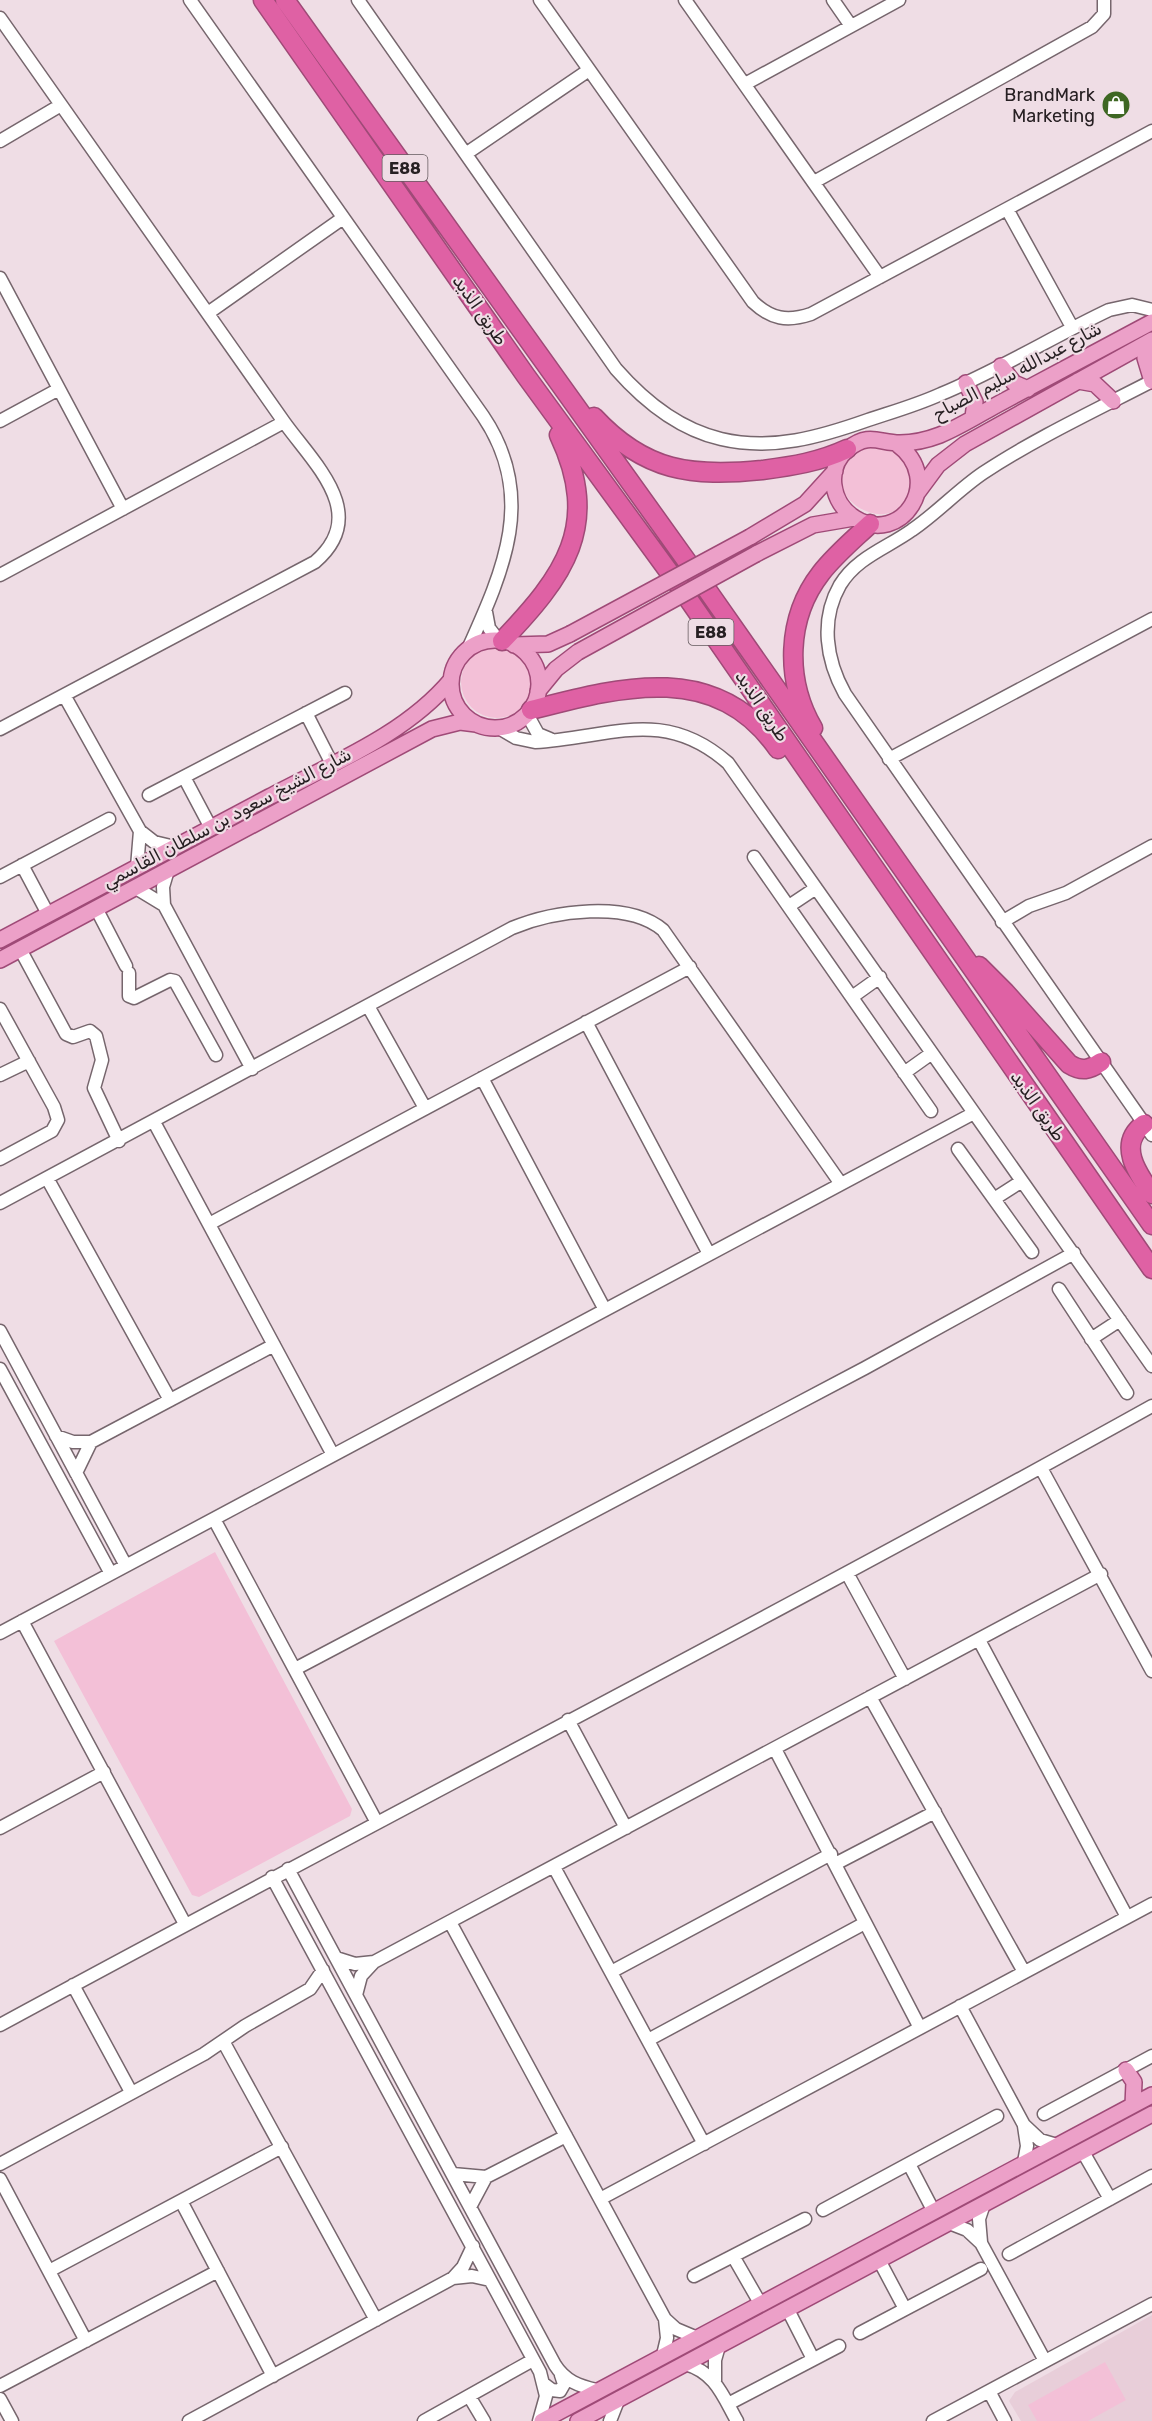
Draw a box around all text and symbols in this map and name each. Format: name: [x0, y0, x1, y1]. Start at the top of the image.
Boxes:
place label: BrandMark Marketing: [1004, 84, 1096, 127]
shop icon: BrandMark Marketing: [1100, 89, 1132, 121]
road number: E88: [382, 155, 428, 181]
street label: طريق الذيد: [448, 271, 512, 349]
street label: شارع عبدالله سليم الصباح: [929, 317, 1106, 426]
road number: E88: [688, 619, 734, 645]
street label: طريق الذيد: [730, 666, 794, 746]
street label: شارع الشيخ سعود بن سلطان القاسمي: [99, 743, 356, 895]
street label: طريق الذيد: [1006, 1067, 1070, 1145]

